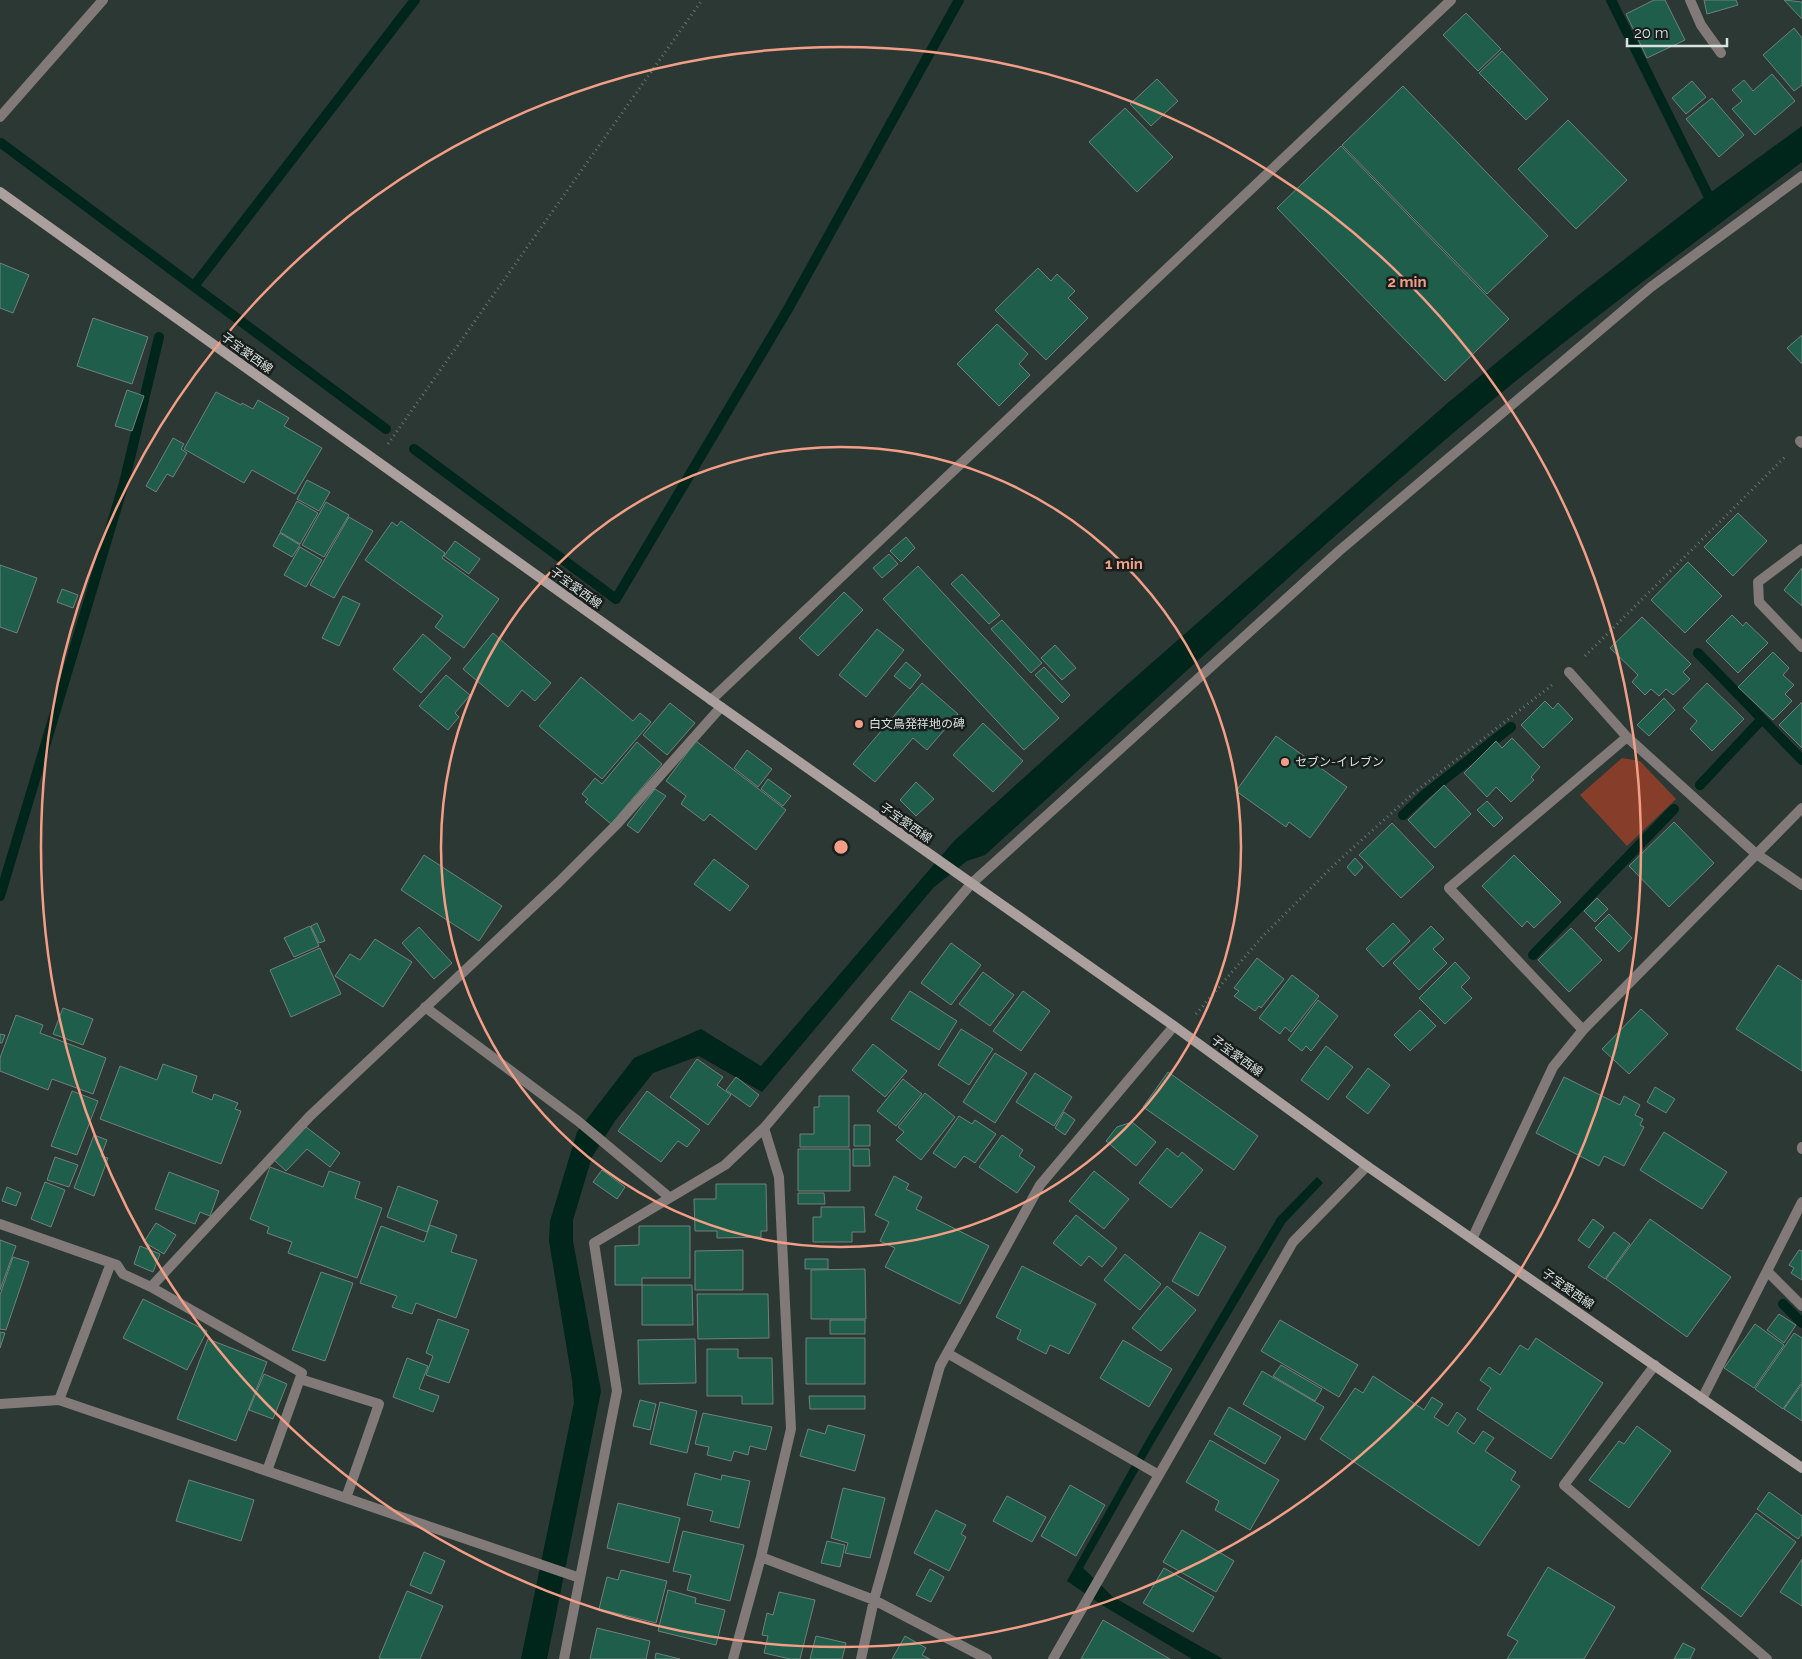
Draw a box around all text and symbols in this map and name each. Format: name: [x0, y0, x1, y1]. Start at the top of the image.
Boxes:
scale bar: [1627, 15, 1727, 47]
text: 20 m: [1634, 24, 1669, 42]
text: 2 min: [1388, 273, 1426, 291]
street label: 子宝愛西線: [219, 330, 275, 376]
text: 1 min: [1105, 555, 1143, 573]
street label: 子宝愛西線: [548, 565, 604, 611]
place label: 白文鳥発祥地の碑: [869, 717, 965, 731]
marker: 白文鳥発祥地の碑: [853, 718, 865, 730]
place label: セブン-イレブン: [1295, 755, 1384, 769]
marker: セブン-イレブン: [1279, 756, 1291, 768]
street label: 子宝愛西線: [877, 800, 935, 846]
centre of rings: [832, 838, 850, 856]
street label: 子宝愛西線: [1209, 1033, 1265, 1079]
street label: 子宝愛西線: [1539, 1266, 1597, 1312]

